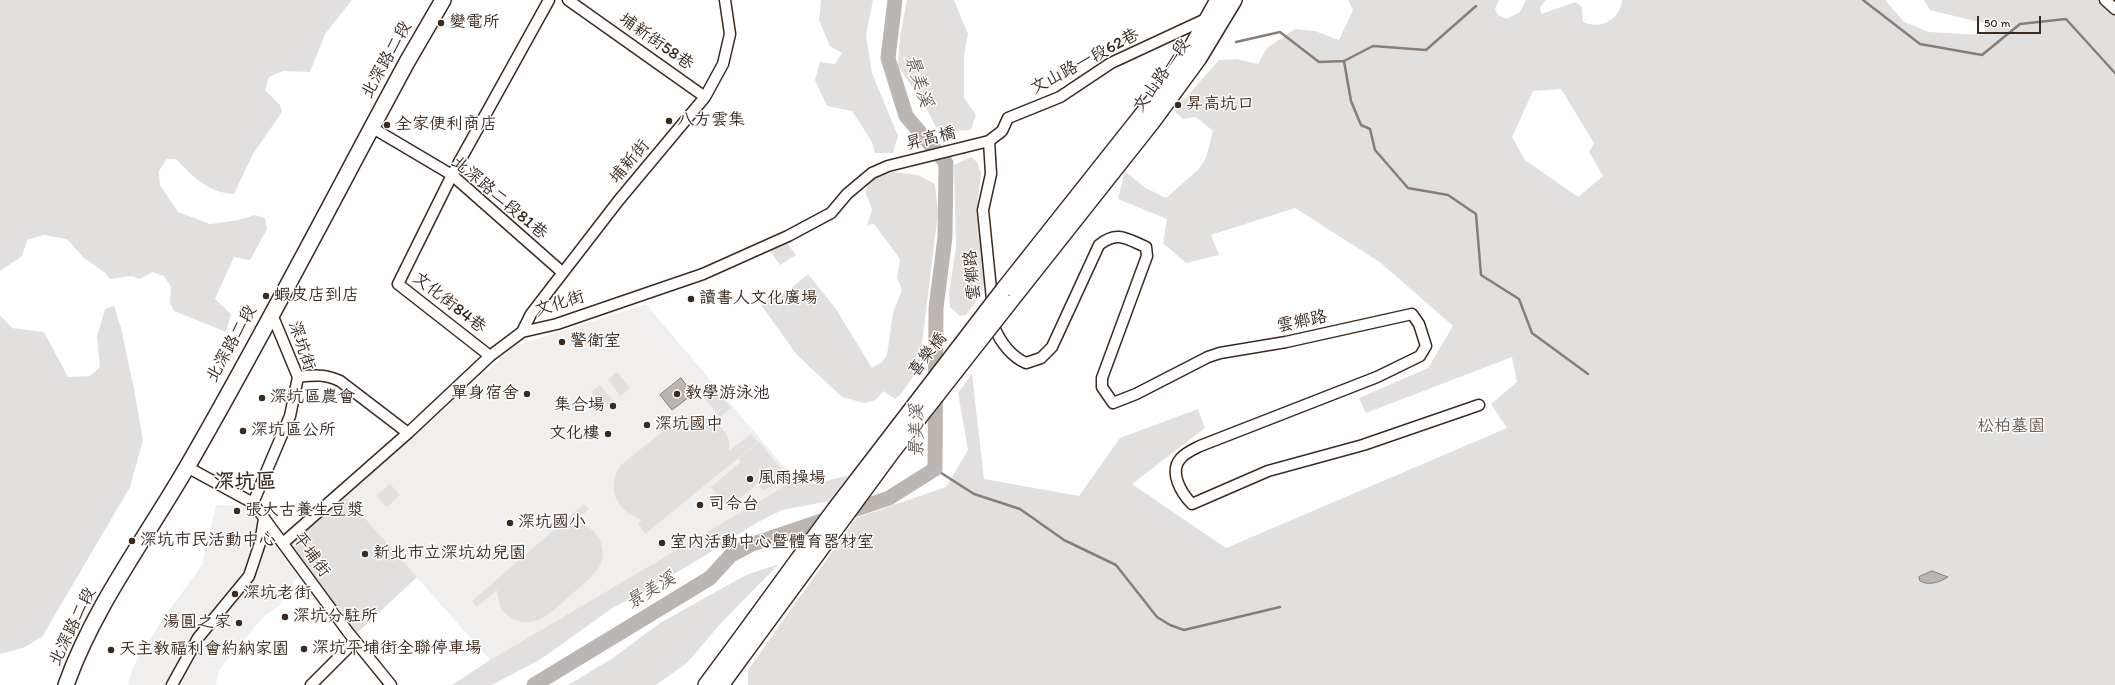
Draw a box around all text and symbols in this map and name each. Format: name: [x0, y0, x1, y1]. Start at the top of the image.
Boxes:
scale bar: [1979, 8, 2043, 34]
street label: 埔新街58巷: [615, 9, 697, 75]
place label: 變電所: [449, 13, 500, 33]
text: 50 m: [1984, 16, 2010, 30]
street label: 北深路二段: [357, 18, 417, 102]
marker: 變電所: [436, 18, 446, 28]
street label: 文山路一段62巷: [1027, 25, 1143, 99]
street label: 文山路一段: [1129, 35, 1195, 117]
water label: 景美溪: [899, 52, 937, 110]
place label: 昇高坑口: [1186, 95, 1254, 115]
marker: 昇高坑口: [1173, 100, 1183, 110]
place label: 八方雲集: [677, 111, 745, 131]
place label: 全家便利商店: [395, 115, 497, 135]
marker: 八方雲集: [664, 116, 674, 126]
marker: 全家便利商店: [382, 120, 392, 130]
street label: 昇高橋: [904, 123, 958, 155]
street label: 埔新街: [606, 136, 654, 188]
street label: 北深路二段81巷: [447, 152, 551, 244]
street label: 雲鄉路: [961, 249, 985, 301]
street label: 文化街84巷: [408, 268, 490, 338]
place label: 蝦皮店到店: [274, 286, 359, 306]
street label: 文化街: [533, 287, 587, 321]
place label: 讀書人文化廣場: [699, 289, 818, 309]
marker: 蝦皮店到店: [261, 291, 271, 301]
marker: 讀書人文化廣場: [686, 294, 696, 304]
street label: 北深路二段: [202, 302, 262, 386]
street label: 雲鄉路: [1275, 307, 1329, 337]
street label: 深坑街: [283, 319, 319, 373]
street label: 喜樂橋: [904, 329, 952, 381]
place label: 警衛室: [570, 332, 621, 352]
marker: 警衛室: [557, 337, 567, 347]
place label: 單身宿舍: [451, 384, 519, 404]
place label: 教學游泳池: [685, 384, 770, 404]
place label: 深坑區農會: [270, 388, 355, 408]
marker: 單身宿舍: [522, 389, 532, 399]
marker: 教學游泳池: [672, 389, 682, 399]
marker: 深坑區農會: [257, 393, 267, 403]
place label: 集合場: [554, 396, 605, 416]
marker: 集合場: [608, 401, 618, 411]
water label: 景美溪: [906, 404, 928, 458]
place label: 深坑國中: [655, 415, 723, 435]
park label: 松柏墓園: [1977, 417, 2045, 437]
marker: 深坑國中: [642, 420, 652, 430]
place label: 深坑區公所: [251, 421, 336, 441]
place label: 文化樓: [549, 424, 600, 444]
marker: 深坑區公所: [238, 426, 248, 436]
marker: 文化樓: [603, 429, 613, 439]
place label: 風雨操場: [758, 469, 826, 489]
district label: 深坑區: [214, 470, 276, 496]
marker: 風雨操場: [745, 474, 755, 484]
place label: 司令台: [708, 495, 759, 515]
marker: 司令台: [695, 500, 705, 510]
place label: 張大古養生豆漿: [245, 501, 364, 521]
marker: 張大古養生豆漿: [232, 506, 242, 516]
place label: 深坑國小: [518, 513, 586, 533]
marker: 深坑國小: [505, 518, 515, 528]
street label: 平埔街: [288, 528, 334, 582]
place label: 深坑市民活動中心: [140, 531, 276, 551]
place label: 室內活動中心暨體育器材室: [670, 533, 874, 553]
marker: 深坑市民活動中心: [127, 536, 137, 546]
marker: 室內活動中心暨體育器材室: [657, 538, 667, 548]
place label: 新北市立深坑幼兒園: [373, 544, 526, 564]
marker: 新北市立深坑幼兒園: [360, 549, 370, 559]
water label: 景美溪: [622, 568, 680, 614]
street label: 北深路二段: [45, 584, 101, 670]
place label: 深坑老街: [243, 584, 311, 604]
marker: 深坑老街: [230, 589, 240, 599]
place label: 深坑分駐所: [293, 607, 378, 627]
marker: 深坑分駐所: [280, 612, 290, 622]
place label: 湯圓之家: [163, 613, 231, 633]
marker: 湯圓之家: [234, 618, 244, 628]
place label: 深坑平埔街全聯停車場: [312, 639, 482, 659]
place label: 天主教福利會約納家園: [119, 640, 289, 660]
marker: 深坑平埔街全聯停車場: [299, 644, 309, 654]
marker: 天主教福利會約納家園: [106, 645, 116, 655]

